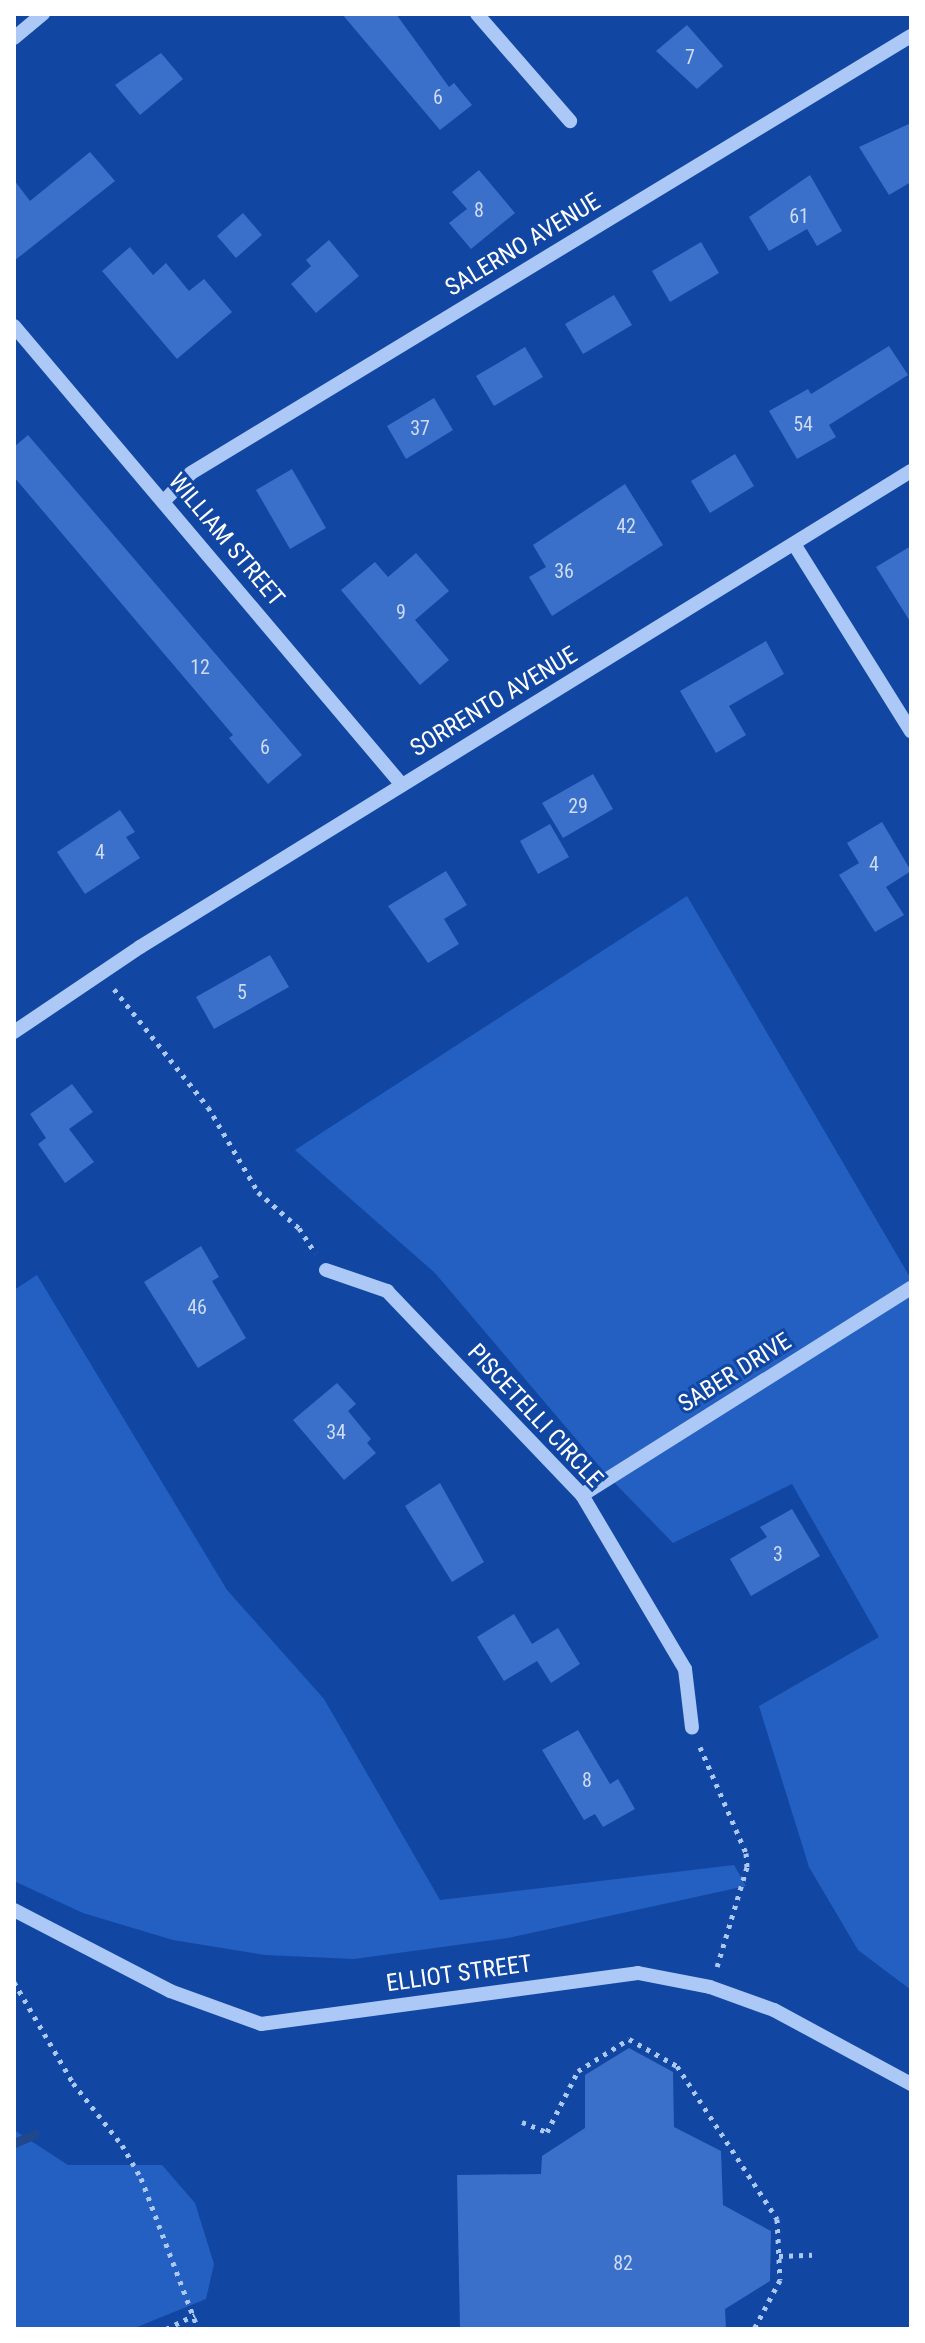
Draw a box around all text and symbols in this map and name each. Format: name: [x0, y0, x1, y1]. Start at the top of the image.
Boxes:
house number: 7: [685, 45, 695, 69]
house number: 6: [433, 85, 443, 109]
street label: SALERNO AVENUE: [440, 187, 606, 303]
house number: 8: [474, 198, 484, 222]
house number: 61: [789, 204, 809, 228]
house number: 54: [793, 412, 813, 436]
house number: 37: [410, 416, 430, 440]
street label: WILLIAM STREET: [162, 468, 290, 612]
house number: 42: [616, 514, 636, 538]
house number: 36: [554, 559, 574, 583]
house number: 9: [396, 600, 406, 624]
street label: SORRENTO AVENUE: [405, 641, 583, 763]
house number: 12: [190, 655, 210, 679]
house number: 6: [260, 735, 270, 759]
house number: 29: [568, 794, 588, 818]
house number: 4: [95, 840, 105, 864]
house number: 4: [869, 852, 879, 876]
house number: 5: [237, 980, 247, 1004]
house number: 46: [187, 1295, 207, 1319]
street label: SABER DRIVE: [673, 1327, 797, 1419]
street label: PISCETELLI CIRCLE: [461, 1338, 609, 1494]
house number: 34: [326, 1420, 346, 1444]
house number: 3: [773, 1542, 783, 1566]
house number: 8: [582, 1768, 592, 1792]
street label: ELLIOT STREET: [384, 1950, 534, 1998]
house number: 82: [613, 2251, 633, 2275]

